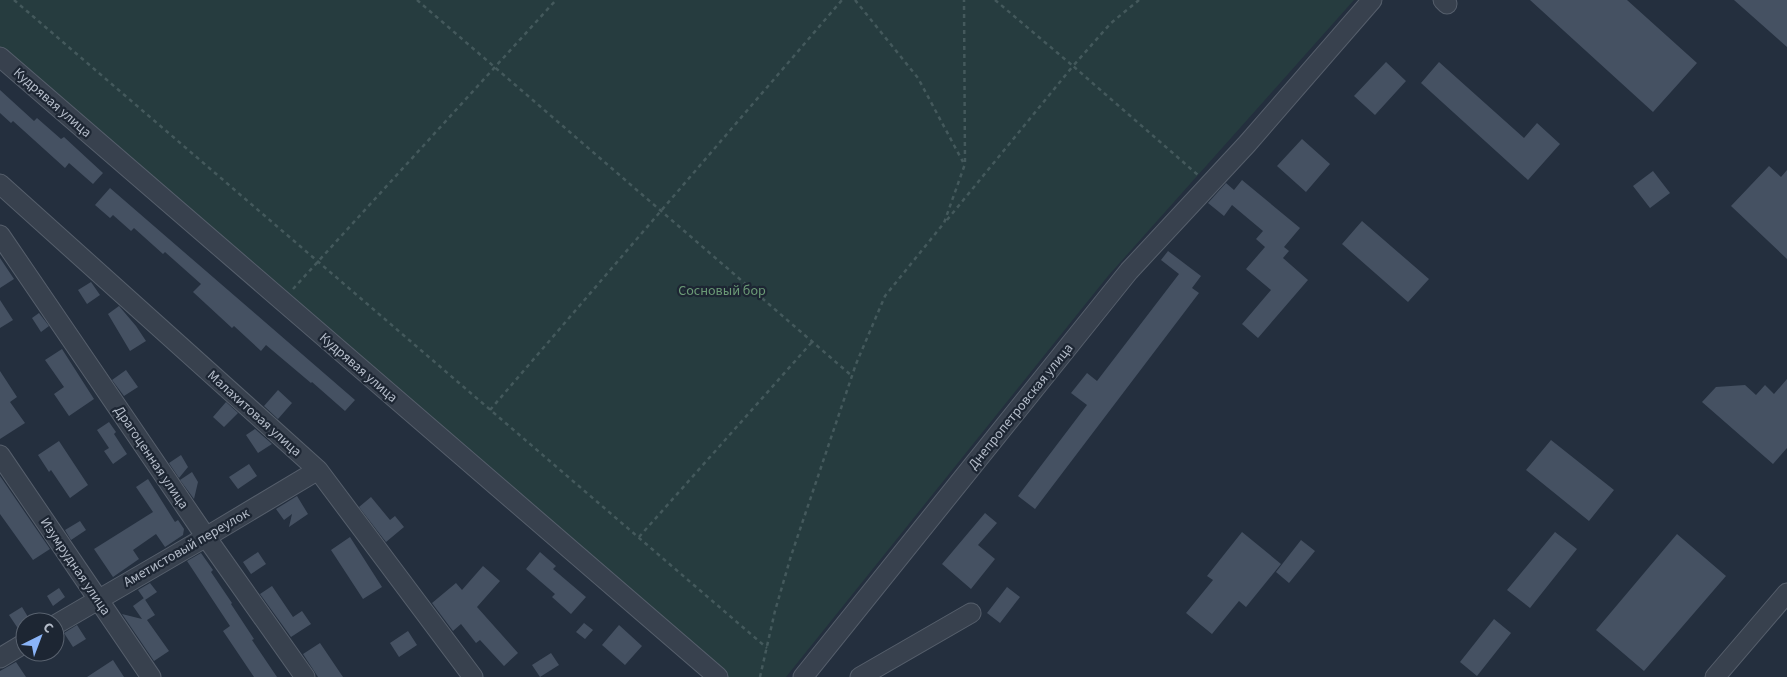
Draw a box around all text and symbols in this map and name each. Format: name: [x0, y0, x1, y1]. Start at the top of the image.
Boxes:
street label: Кудрявая улица: [9, 63, 96, 142]
park label: Сосновый бор: [678, 281, 766, 301]
street label: Кудрявая улица: [315, 328, 402, 407]
street label: Днепропетровская улица: [963, 339, 1078, 474]
street label: Малахитовая улица: [203, 366, 306, 462]
street label: Драгоценная улица: [109, 402, 193, 513]
street label: Аметистовый переулок: [120, 503, 253, 592]
street label: Изумрудная улица: [35, 514, 115, 619]
north arrow: [15, 612, 65, 662]
text: С: [38, 618, 58, 638]

